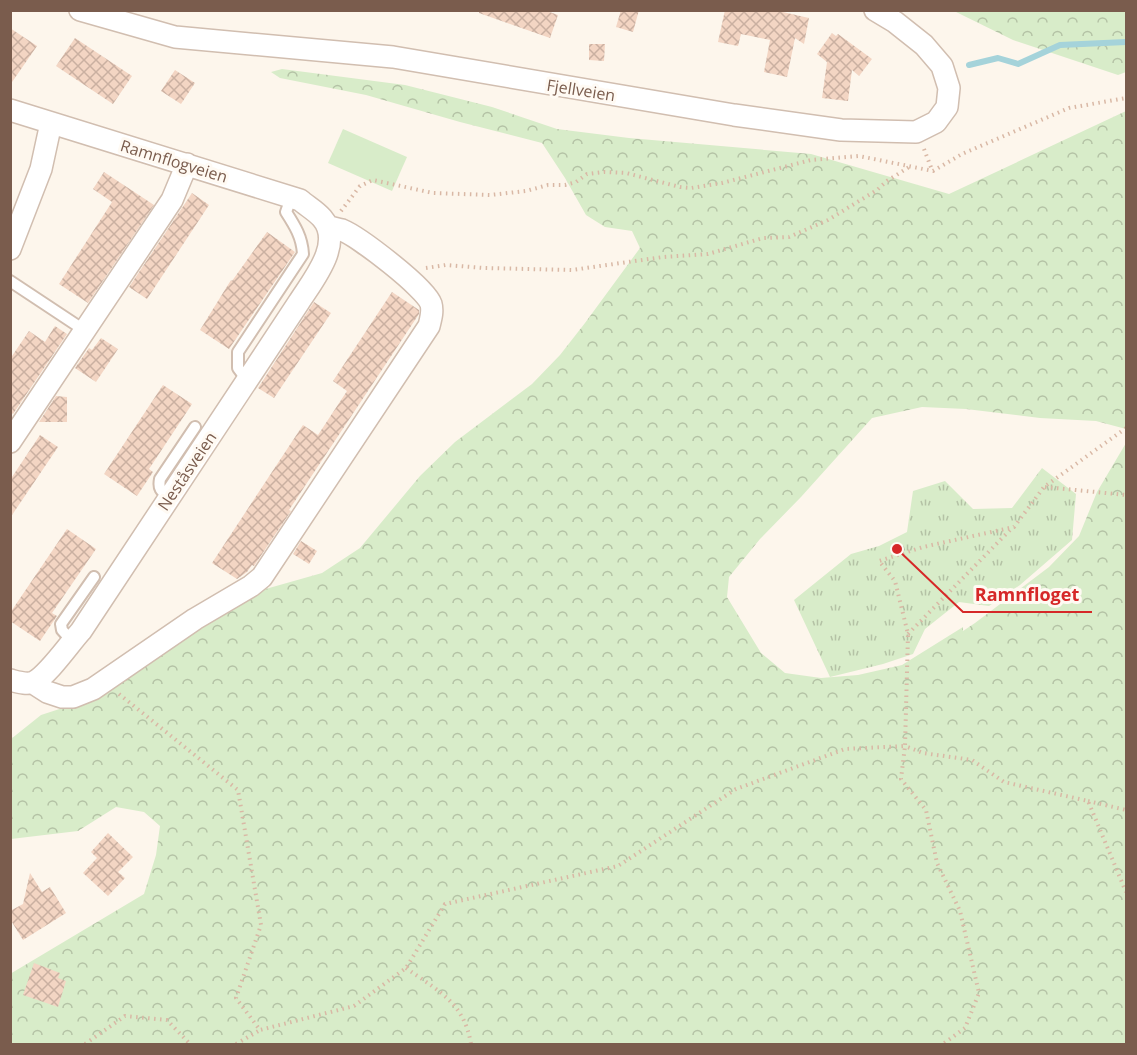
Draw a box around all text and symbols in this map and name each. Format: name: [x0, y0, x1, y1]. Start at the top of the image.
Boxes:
street label: Fjellveien: [545, 74, 617, 106]
street label: Ramnflogveien: [118, 134, 230, 188]
street label: Neståsveien: [153, 427, 221, 515]
callout: Ramnfloget: [963, 576, 1092, 612]
text: Ramnfloget: [975, 582, 1079, 606]

